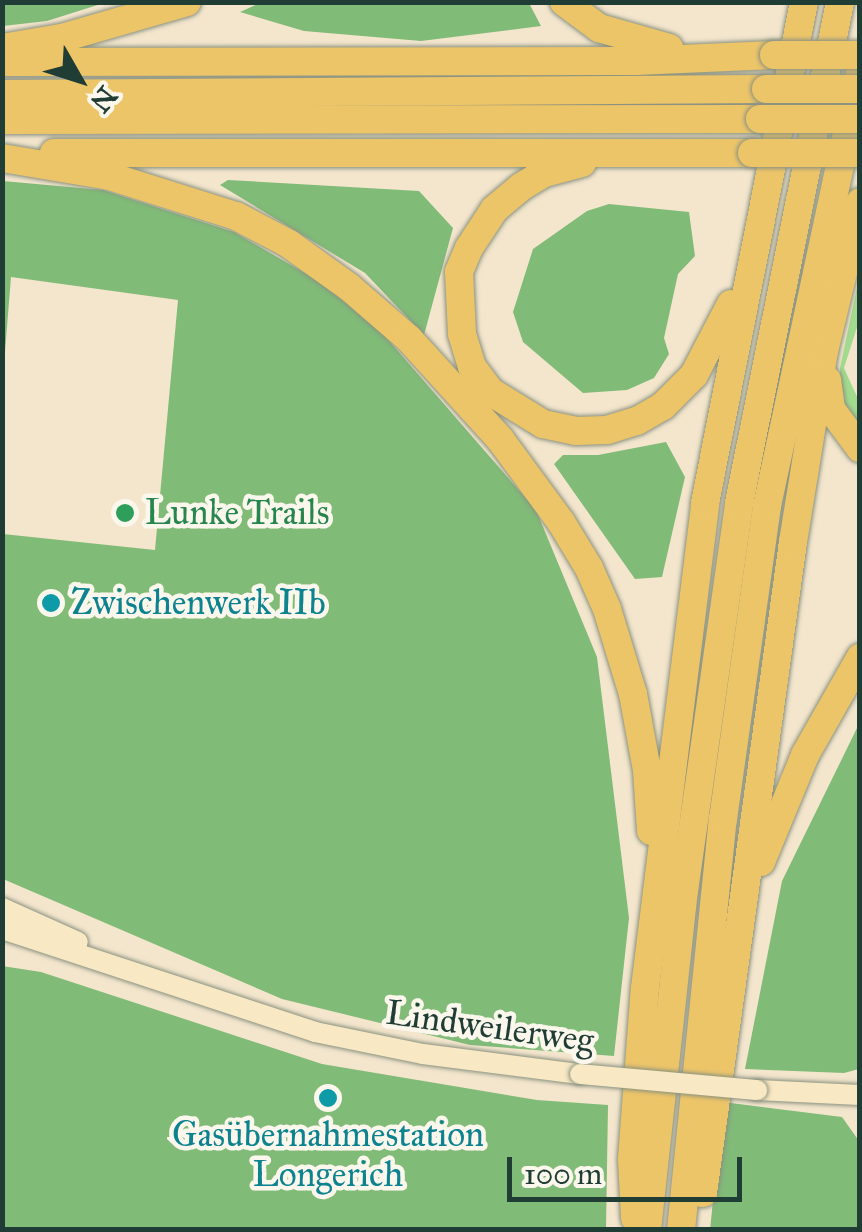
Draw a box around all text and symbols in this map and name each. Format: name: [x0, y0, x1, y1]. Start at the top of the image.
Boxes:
north arrow: [30, 30, 130, 130]
text: N: [83, 79, 125, 119]
place label: Lunke Trails: [145, 492, 329, 534]
marker: Lunke Trails: [114, 502, 136, 524]
place label: Zwischenwerk IIb: [71, 582, 326, 624]
marker: Zwischenwerk IIb: [40, 592, 62, 614]
street label: Lindweilerweg: [383, 992, 597, 1062]
marker: Gasübernahmestation Longerich: [317, 1087, 339, 1109]
place label: Gasübernahmestation Longerich: [172, 1114, 484, 1196]
scale bar: [512, 1137, 747, 1199]
text: 100 m: [524, 1156, 602, 1192]

